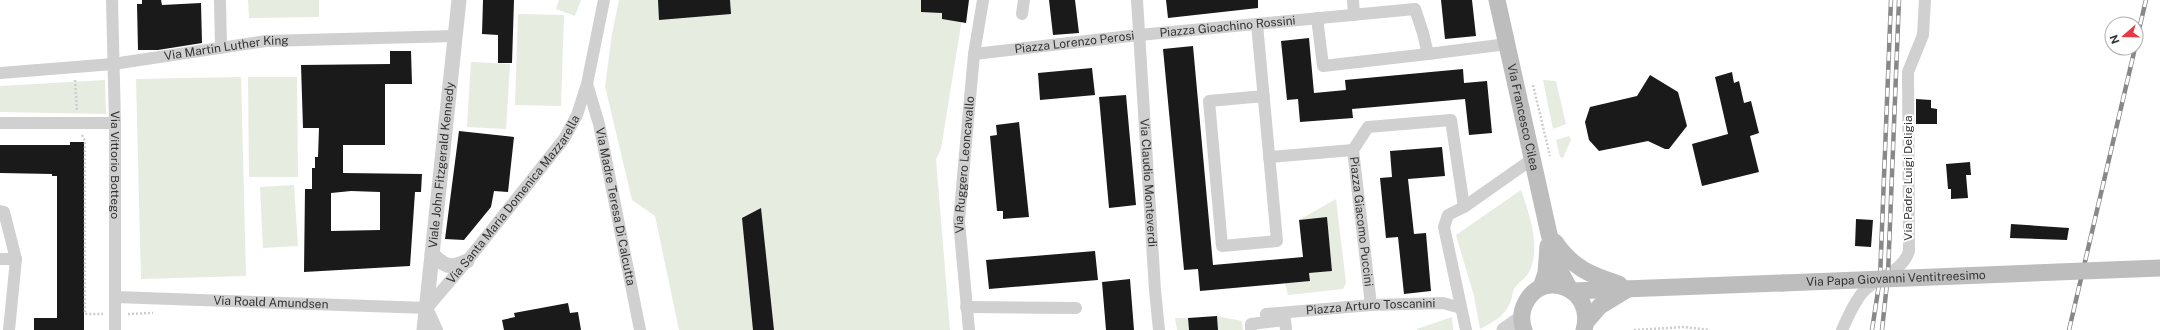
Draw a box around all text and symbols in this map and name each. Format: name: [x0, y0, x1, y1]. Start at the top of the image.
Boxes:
street label: Piazza Gioachino Rossini: [1159, 13, 1296, 40]
north arrow: [2104, 16, 2144, 56]
street label: Piazza Lorenzo Perosi: [1014, 29, 1135, 56]
street label: Via Martin Luther King: [163, 33, 289, 63]
text: N: [2107, 33, 2122, 46]
street label: Via Francesco Cilea: [1504, 62, 1542, 172]
street label: Viale John Fitzgerald Kennedy: [426, 81, 457, 249]
street label: Via Ruggero Leoncavallo: [952, 95, 977, 234]
street label: Via Vittorio Bottego: [108, 111, 122, 219]
street label: Via Santa Maria Domenica Mazzarella: [444, 113, 583, 286]
street label: Via Padre Luigi Deligia: [1901, 115, 1915, 241]
street label: Via Claudio Monteverdi: [1137, 118, 1159, 247]
street label: Via Madre Teresa Di Calcutta: [593, 126, 638, 287]
street label: Piazza Giacomo Puccini: [1347, 156, 1376, 287]
street label: Via Papa Giovanni Ventitreesimo: [1806, 268, 1986, 289]
street label: Via Roald Amundsen: [213, 293, 329, 312]
street label: Piazza Arturo Toscanini: [1305, 296, 1436, 318]

